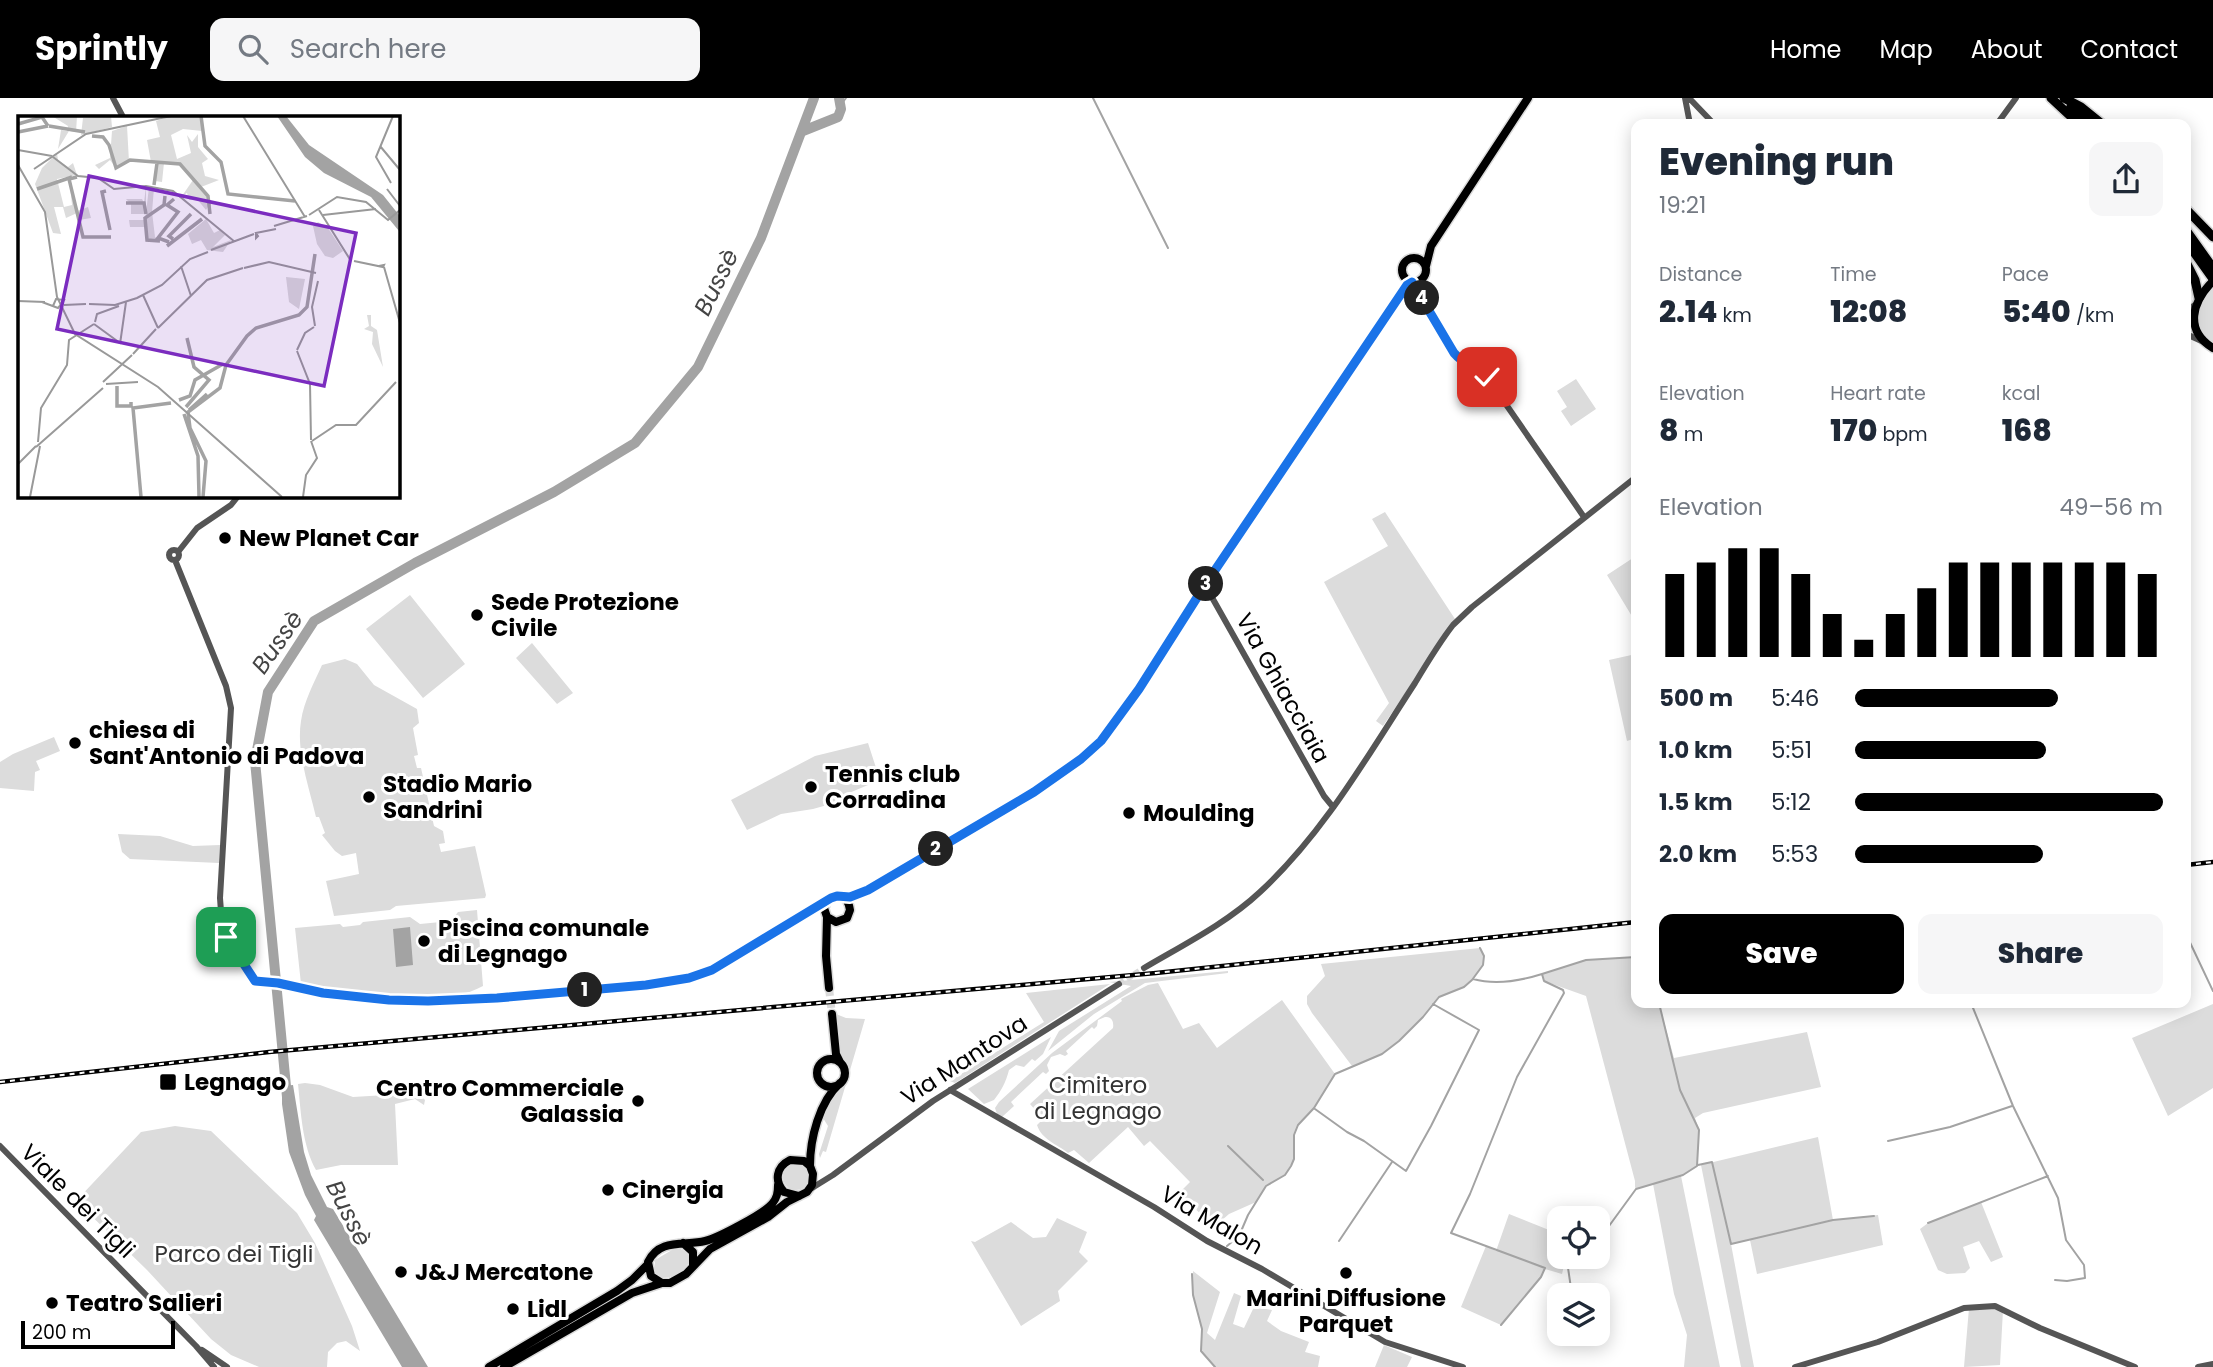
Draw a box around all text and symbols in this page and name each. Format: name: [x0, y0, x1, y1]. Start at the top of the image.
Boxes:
search box: [210, 18, 700, 81]
text: Sprintly: [35, 25, 168, 72]
icon: search: [234, 30, 272, 68]
text: Search here: [290, 31, 446, 67]
text: Home: [1770, 33, 1842, 66]
text: Map: [1880, 33, 1933, 66]
text: About: [1971, 33, 2042, 66]
text: Contact: [2080, 33, 2178, 66]
inset map: [18, 116, 399, 497]
text: Evening run: [1659, 135, 1894, 188]
button: share: [2089, 142, 2163, 216]
text: 19:21: [1659, 189, 1706, 221]
water label: Bussè: [686, 243, 746, 321]
text: Distance: [1659, 261, 1742, 288]
text: Time: [1830, 261, 1877, 288]
text: Pace: [2002, 261, 2049, 288]
pin: 4: [1404, 280, 1440, 316]
text: 4: [1415, 284, 1428, 311]
text: 2.14: [1659, 290, 1717, 333]
text: 12:08: [1830, 290, 1907, 333]
text: 5:40: [2002, 290, 2071, 333]
text: km: [1717, 302, 1752, 329]
text: /km: [2071, 302, 2114, 329]
pin: [1457, 347, 1517, 407]
icon: check: [1468, 358, 1506, 396]
text: Elevation: [1659, 380, 1745, 407]
text: Heart rate: [1830, 380, 1926, 407]
text: kcal: [2002, 380, 2041, 407]
text: 8: [1659, 409, 1679, 452]
text: 170: [1830, 409, 1877, 452]
text: 168: [2002, 409, 2052, 452]
text: m: [1679, 421, 1703, 448]
text: bpm: [1877, 421, 1928, 448]
text: Elevation: [1659, 491, 1763, 523]
text: 49–56 m: [2060, 491, 2163, 523]
place label: New Planet Car: [239, 522, 419, 554]
marker: New Planet Car: [217, 530, 233, 546]
pin: 3: [1188, 566, 1224, 602]
text: 3: [1200, 570, 1211, 597]
place label: Sede Protezione Civile: [491, 586, 679, 644]
water label: Bussè: [243, 604, 311, 680]
marker: Sede Protezione Civile: [469, 607, 485, 623]
street label: Via Ghiacciaia: [1229, 607, 1337, 769]
text: 500 m: [1659, 682, 1733, 714]
text: 5:46: [1771, 682, 1819, 714]
place label: chiesa di Sant'Antonio di Padova: [89, 714, 364, 772]
text: 1.0 km: [1659, 734, 1733, 766]
text: 5:51: [1771, 734, 1812, 766]
marker: chiesa di Sant'Antonio di Padova: [67, 735, 83, 751]
place label: Tennis club Corradina: [825, 758, 960, 816]
place label: Stadio Mario Sandrini: [383, 768, 532, 826]
marker: Tennis club Corradina: [803, 779, 819, 795]
text: 1.5 km: [1659, 786, 1733, 818]
text: 5:12: [1771, 786, 1811, 818]
marker: Stadio Mario Sandrini: [361, 789, 377, 805]
place label: Moulding: [1143, 797, 1255, 829]
marker: Moulding: [1121, 805, 1137, 821]
pin: 2: [918, 832, 954, 866]
text: 2: [930, 835, 941, 862]
text: 2.0 km: [1659, 838, 1737, 870]
text: 5:53: [1771, 838, 1818, 870]
pin: [196, 907, 256, 967]
place label: Piscina comunale di Legnago: [438, 912, 649, 970]
button: Save: [1659, 914, 1904, 994]
button: Share: [1918, 914, 2163, 994]
icon: arrive: [207, 918, 245, 956]
marker: Piscina comunale di Legnago: [416, 933, 432, 949]
pin: 1: [568, 972, 602, 1008]
text: 1: [581, 976, 588, 1003]
street label: Via Mantova: [895, 1007, 1033, 1113]
place label: Legnago: [184, 1066, 286, 1098]
park label: Cimitero di Legnago: [1034, 1069, 1162, 1127]
marker: Legnago: [158, 1072, 178, 1092]
place label: Centro Commerciale Galassia: [376, 1072, 624, 1130]
marker: Centro Commerciale Galassia: [630, 1093, 646, 1109]
street label: Viale dei Tigli: [14, 1137, 142, 1265]
water label: Bussè: [318, 1174, 380, 1252]
place label: Cinergia: [622, 1174, 724, 1206]
street label: Via Malon: [1155, 1178, 1269, 1262]
marker: Cinergia: [600, 1182, 616, 1198]
map controls: [1547, 1206, 1610, 1346]
button: locate: [1547, 1206, 1610, 1269]
park label: Parco dei Tigli: [155, 1238, 313, 1270]
place label: J&J Mercatone: [415, 1256, 593, 1288]
marker: J&J Mercatone: [393, 1264, 409, 1280]
marker: Marini Diffusione Parquet: [1338, 1265, 1354, 1281]
place label: Marini Diffusione Parquet: [1246, 1282, 1446, 1340]
button: layers: [1547, 1283, 1610, 1346]
place label: Teatro Salieri: [66, 1287, 222, 1319]
place label: Lidl: [527, 1293, 567, 1325]
marker: Teatro Salieri: [44, 1295, 60, 1311]
marker: Lidl: [505, 1301, 521, 1317]
scale bar: [21, 1318, 175, 1350]
text: 200 m: [32, 1319, 91, 1346]

